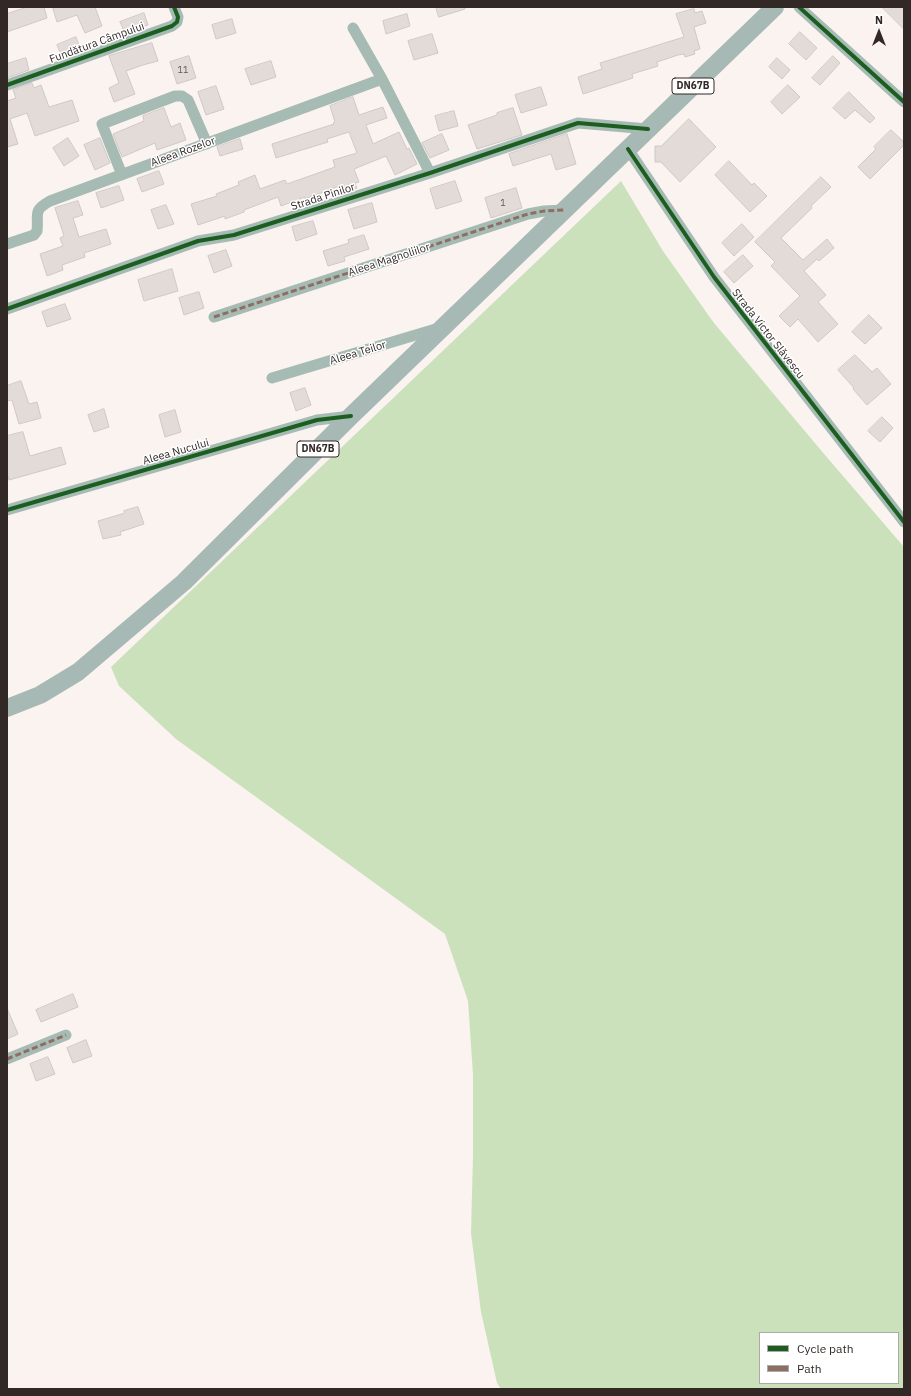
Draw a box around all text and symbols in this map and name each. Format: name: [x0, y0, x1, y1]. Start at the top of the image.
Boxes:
north arrow: [859, 12, 899, 52]
text: N: [875, 13, 883, 27]
street label: Fundătura Câmpului: [48, 20, 146, 66]
house number: 11: [178, 65, 188, 75]
road number: DN67B: [672, 78, 714, 94]
street label: Aleea Rozelor: [149, 134, 217, 170]
street label: Strada Pinilor: [289, 180, 357, 214]
house number: 1: [500, 198, 506, 208]
street label: Aleea Magnoliilor: [346, 241, 432, 279]
street label: Strada Victor Slăvescu: [729, 287, 807, 381]
street label: Aleea Teilor: [328, 338, 388, 368]
street label: Aleea Nucului: [141, 436, 211, 468]
road number: DN67B: [297, 441, 339, 457]
legend: [759, 1332, 899, 1384]
text: Cycle path: [797, 1341, 854, 1356]
text: Path: [797, 1361, 822, 1376]

